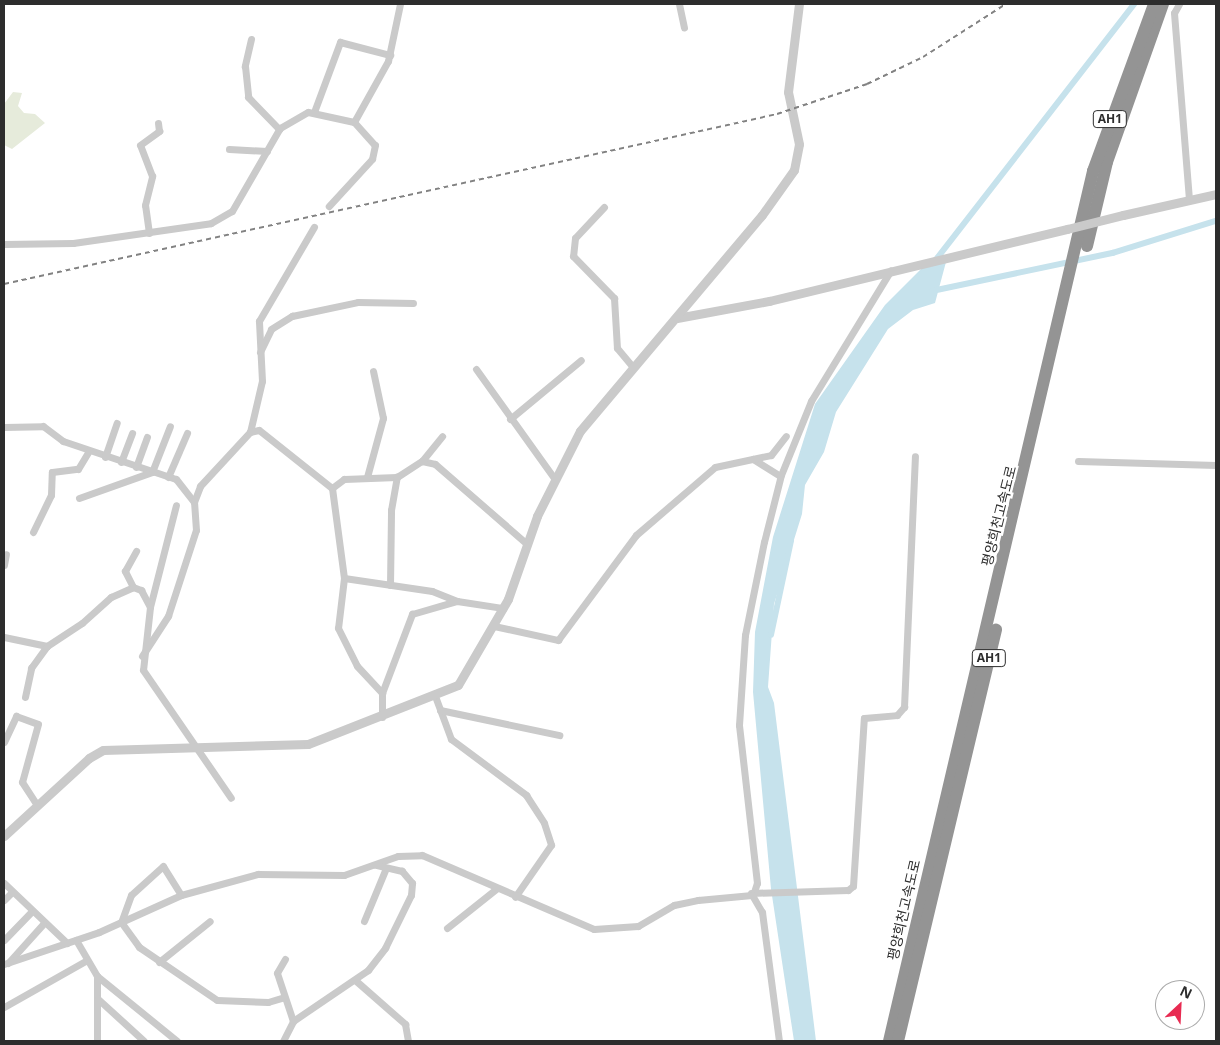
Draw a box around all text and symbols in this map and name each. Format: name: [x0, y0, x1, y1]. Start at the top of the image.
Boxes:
road number: AH1: [1092, 110, 1128, 128]
street label: 평양희천고속도로: [978, 464, 1020, 568]
road number: AH1: [972, 648, 1006, 668]
street label: 평양희천고속도로: [884, 858, 924, 962]
north arrow: [1155, 980, 1205, 1030]
text: N: [1177, 981, 1195, 1003]

